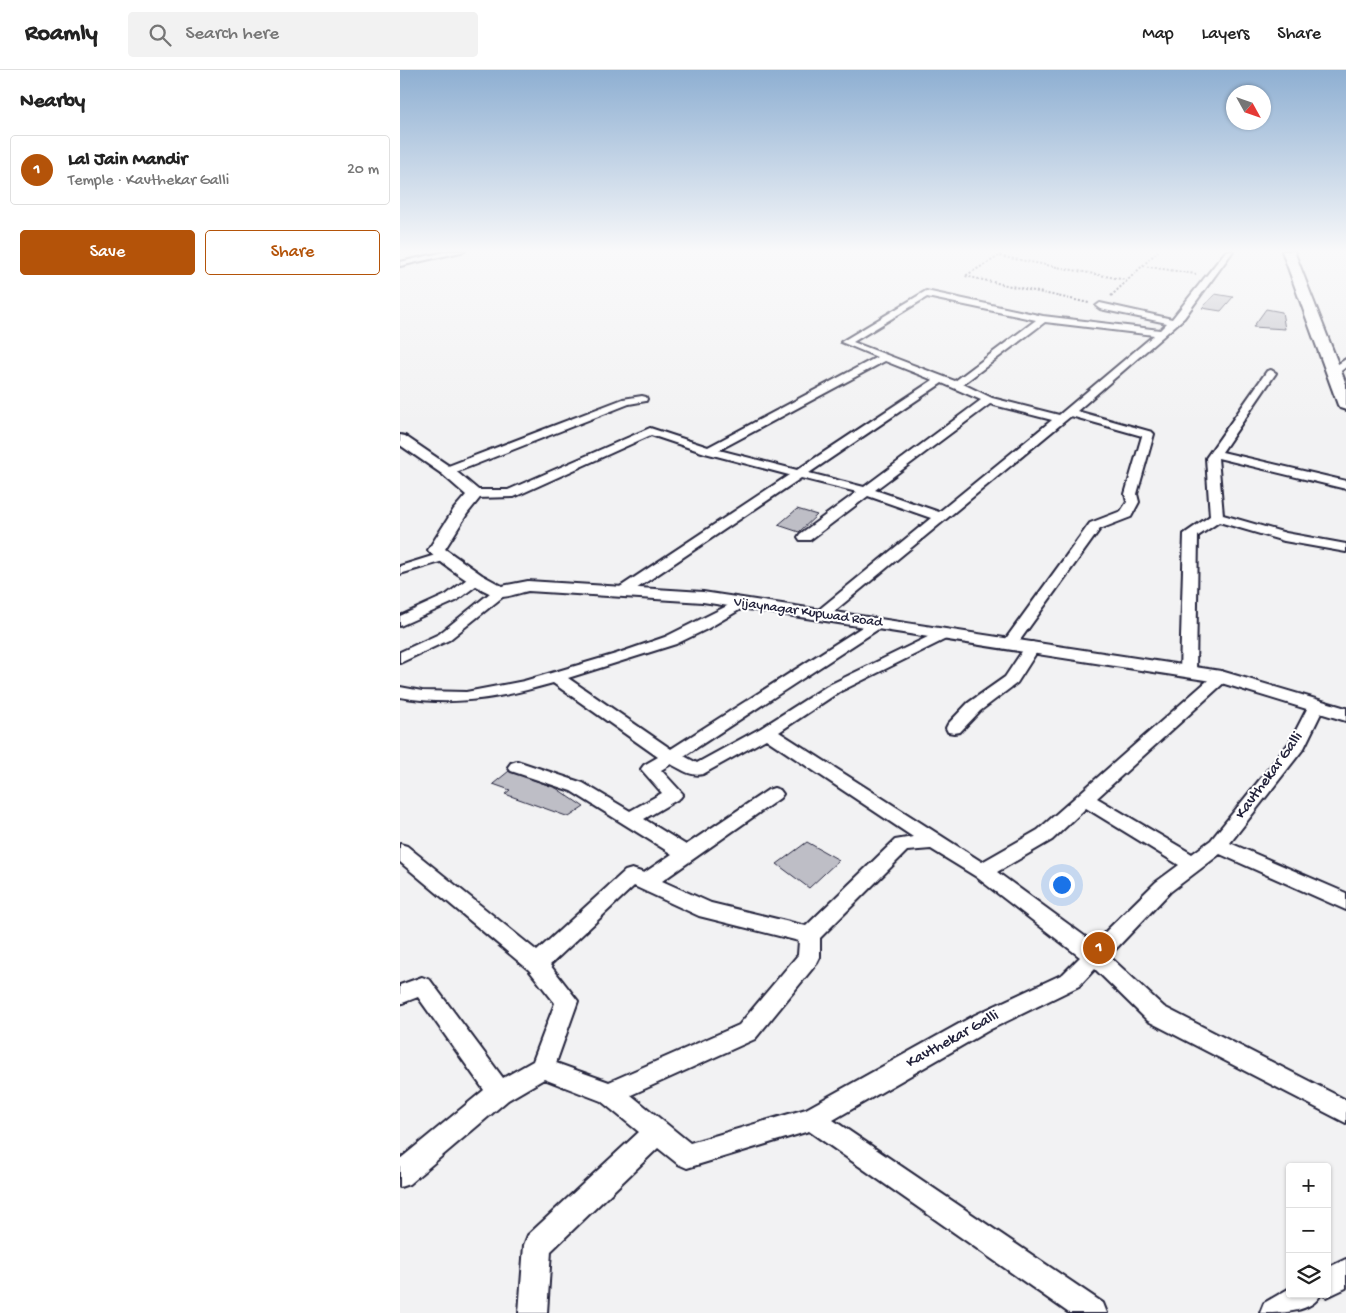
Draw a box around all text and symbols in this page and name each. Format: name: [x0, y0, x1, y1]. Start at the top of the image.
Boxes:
search box: [128, 12, 478, 57]
text: Roamly: [25, 20, 98, 49]
icon: search: [146, 21, 174, 49]
text: Search here: [186, 23, 279, 46]
text: Map: [1142, 24, 1174, 45]
text: Layers: [1202, 24, 1249, 45]
text: Share: [1277, 24, 1321, 45]
north arrow: [1226, 85, 1271, 130]
text: Nearby: [20, 90, 85, 115]
text: Lal Jain Mandir: [68, 149, 187, 172]
text: 1: [34, 161, 40, 180]
text: 20 m: [347, 161, 379, 180]
text: Temple · Kavthekar Galli: [68, 172, 229, 191]
button: Save: [20, 230, 195, 275]
button: Share: [205, 230, 380, 275]
street label: Vijaynagar Kupwad Road: [732, 594, 885, 632]
street label: Kavthekar Galli: [1232, 729, 1308, 823]
your location: [1049, 872, 1075, 898]
pin: 1: [1083, 929, 1115, 967]
street label: Kavthekar Galli: [903, 1007, 1003, 1073]
map controls: [1286, 1163, 1331, 1298]
button: +: [1286, 1163, 1331, 1208]
button: −: [1286, 1208, 1331, 1253]
button: layers: [1286, 1253, 1331, 1298]

